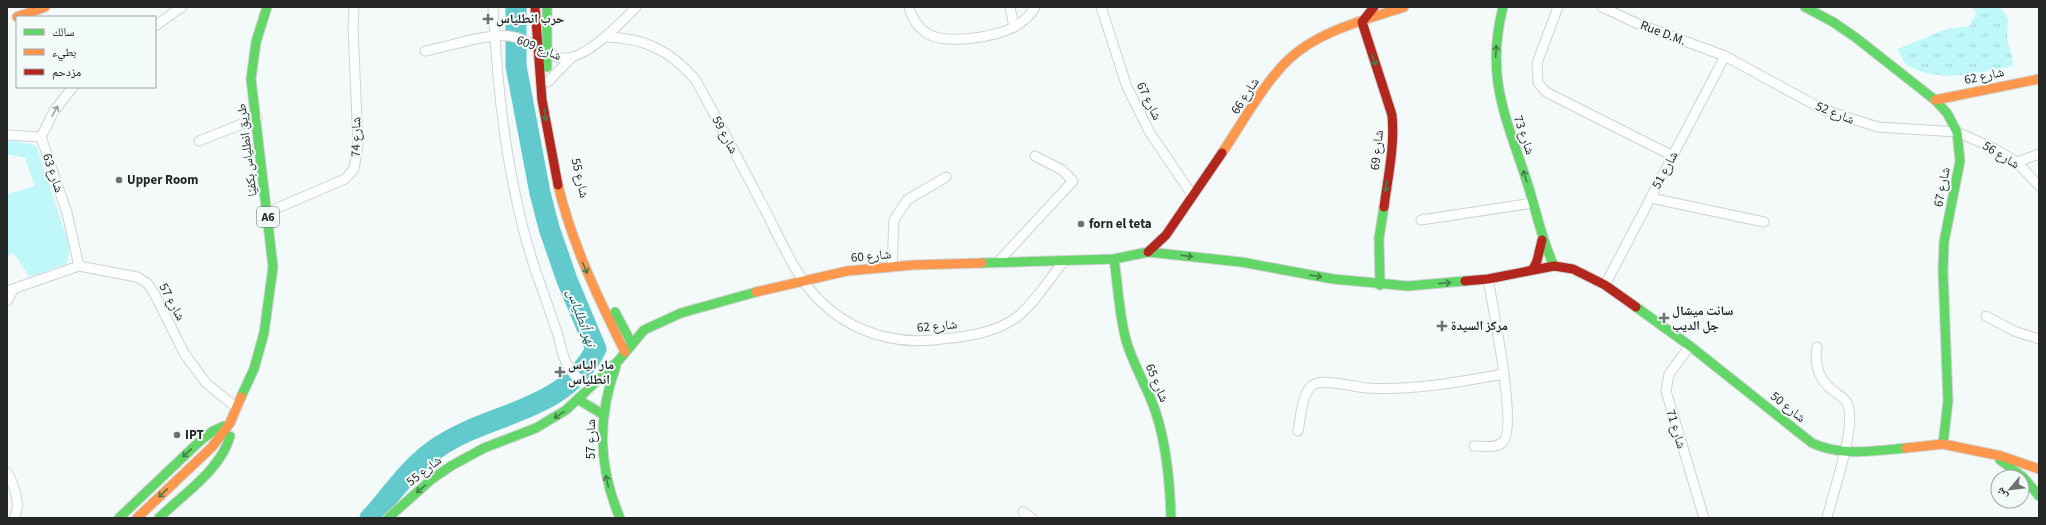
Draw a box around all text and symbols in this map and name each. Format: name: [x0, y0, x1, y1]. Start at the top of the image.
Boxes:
place label: حرب انطلياس: [496, 10, 565, 28]
marker: حرب انطلياس: [483, 14, 493, 24]
legend: [16, 16, 156, 88]
street label: Rue D.M.: [1638, 16, 1688, 50]
text: سالك: [52, 24, 74, 41]
street label: شارع 609: [514, 31, 564, 65]
text: بطيء: [52, 44, 76, 62]
one-way arrow: [1492, 45, 1499, 58]
one-way arrow: [1371, 53, 1378, 66]
street label: شارع 62: [1962, 63, 2006, 89]
text: مزدحم: [52, 64, 81, 81]
street label: شارع 66: [1226, 74, 1264, 118]
street label: شارع 67: [1132, 79, 1166, 123]
street label: شارع 52: [1813, 97, 1857, 129]
street label: طريق انطلياس بكفيّا: [232, 102, 262, 198]
one-way arrow: [51, 105, 59, 117]
one-way arrow: [541, 108, 549, 121]
street label: شارع 59: [708, 113, 742, 157]
street label: شارع 73: [1509, 113, 1539, 157]
street label: شارع 74: [347, 117, 365, 157]
street label: شارع 69: [1366, 129, 1388, 171]
street label: شارع 56: [1979, 137, 2023, 173]
street label: شارع 51: [1648, 148, 1682, 192]
street label: شارع 63: [38, 151, 68, 195]
street label: شارع 55: [567, 156, 593, 200]
street label: شارع 67: [1929, 166, 1955, 208]
one-way arrow: [1521, 170, 1528, 183]
place label: Upper Room: [127, 171, 198, 189]
marker: Upper Room: [114, 175, 124, 185]
one-way arrow: [1382, 179, 1390, 192]
road number: A6: [257, 207, 279, 227]
place label: forn el teta: [1089, 215, 1152, 233]
marker: forn el teta: [1076, 219, 1086, 229]
street label: شارع 60: [850, 245, 892, 267]
one-way arrow: [1180, 252, 1193, 259]
one-way arrow: [582, 261, 589, 273]
one-way arrow: [1309, 272, 1322, 280]
one-way arrow: [1438, 279, 1451, 287]
street label: شارع 57: [155, 280, 189, 324]
water label: نهر أنطلياس: [561, 286, 601, 351]
place label: سانت ميشال جل الديب: [1672, 302, 1733, 335]
marker: سانت ميشال جل الديب: [1659, 313, 1669, 323]
street label: شارع 62: [916, 315, 958, 337]
place label: مركز السيدة: [1451, 317, 1508, 335]
marker: مركز السيدة: [1436, 320, 1448, 332]
place label: مار الياس انطلياس: [568, 356, 614, 389]
street label: شارع 65: [1141, 361, 1173, 405]
marker: مار الياس انطلياس: [555, 367, 565, 377]
street label: شارع 50: [1767, 387, 1809, 427]
street label: شارع 71: [1662, 407, 1690, 451]
one-way arrow: [554, 411, 565, 419]
street label: شارع 57: [582, 419, 600, 459]
place label: IPT: [185, 426, 204, 444]
marker: IPT: [172, 430, 182, 440]
one-way arrow: [182, 448, 192, 458]
street label: شارع 55: [403, 452, 445, 490]
north arrow: [1990, 469, 2030, 509]
one-way arrow: [603, 475, 610, 488]
text: ش: [1992, 484, 2011, 502]
one-way arrow: [415, 485, 426, 494]
one-way arrow: [158, 488, 168, 497]

